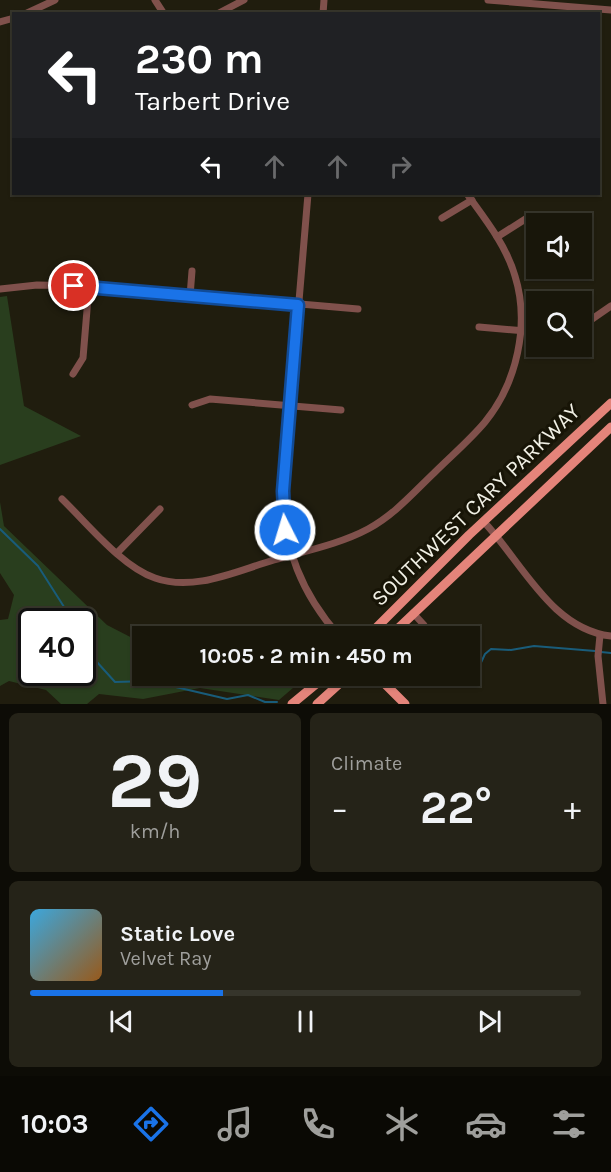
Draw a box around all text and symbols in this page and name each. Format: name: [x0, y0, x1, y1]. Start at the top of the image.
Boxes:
text: 230 m: [135, 34, 264, 84]
icon: left: [36, 36, 114, 114]
text: Tarbert Drive: [135, 85, 290, 117]
icon: left: [195, 150, 228, 183]
icon: ahead: [258, 150, 291, 183]
icon: ahead: [321, 150, 354, 183]
icon: right: [384, 150, 417, 183]
map controls: [526, 213, 592, 357]
button: sound: [526, 213, 592, 279]
pin: [48, 260, 99, 311]
icon: arrive: [57, 269, 90, 302]
button: search: [526, 291, 592, 357]
street label: SOUTHWEST CARY PARKWAY: [366, 398, 586, 612]
position arrow: [253, 498, 317, 562]
speed limit sign: 40: [18, 608, 96, 686]
text: 10:05 · 2 min · 450 m: [199, 643, 413, 669]
text: 29: [108, 735, 202, 827]
text: Climate: [331, 752, 402, 775]
text: 22°: [420, 782, 492, 834]
text: −: [331, 789, 348, 827]
text: +: [564, 789, 581, 827]
text: km/h: [130, 820, 180, 843]
text: Static Love: [120, 921, 235, 947]
text: Velvet Ray: [120, 947, 212, 970]
icon: previous: [105, 1005, 138, 1038]
icon: pause: [289, 1005, 322, 1038]
icon: next: [473, 1005, 506, 1038]
icon: directions: [130, 1103, 172, 1145]
icon: music: [214, 1103, 256, 1145]
icon: phone: [297, 1103, 339, 1145]
icon: climate: [381, 1103, 423, 1145]
icon: car: [465, 1103, 507, 1145]
icon: filters: [548, 1103, 590, 1145]
text: 10:03: [21, 1108, 89, 1140]

